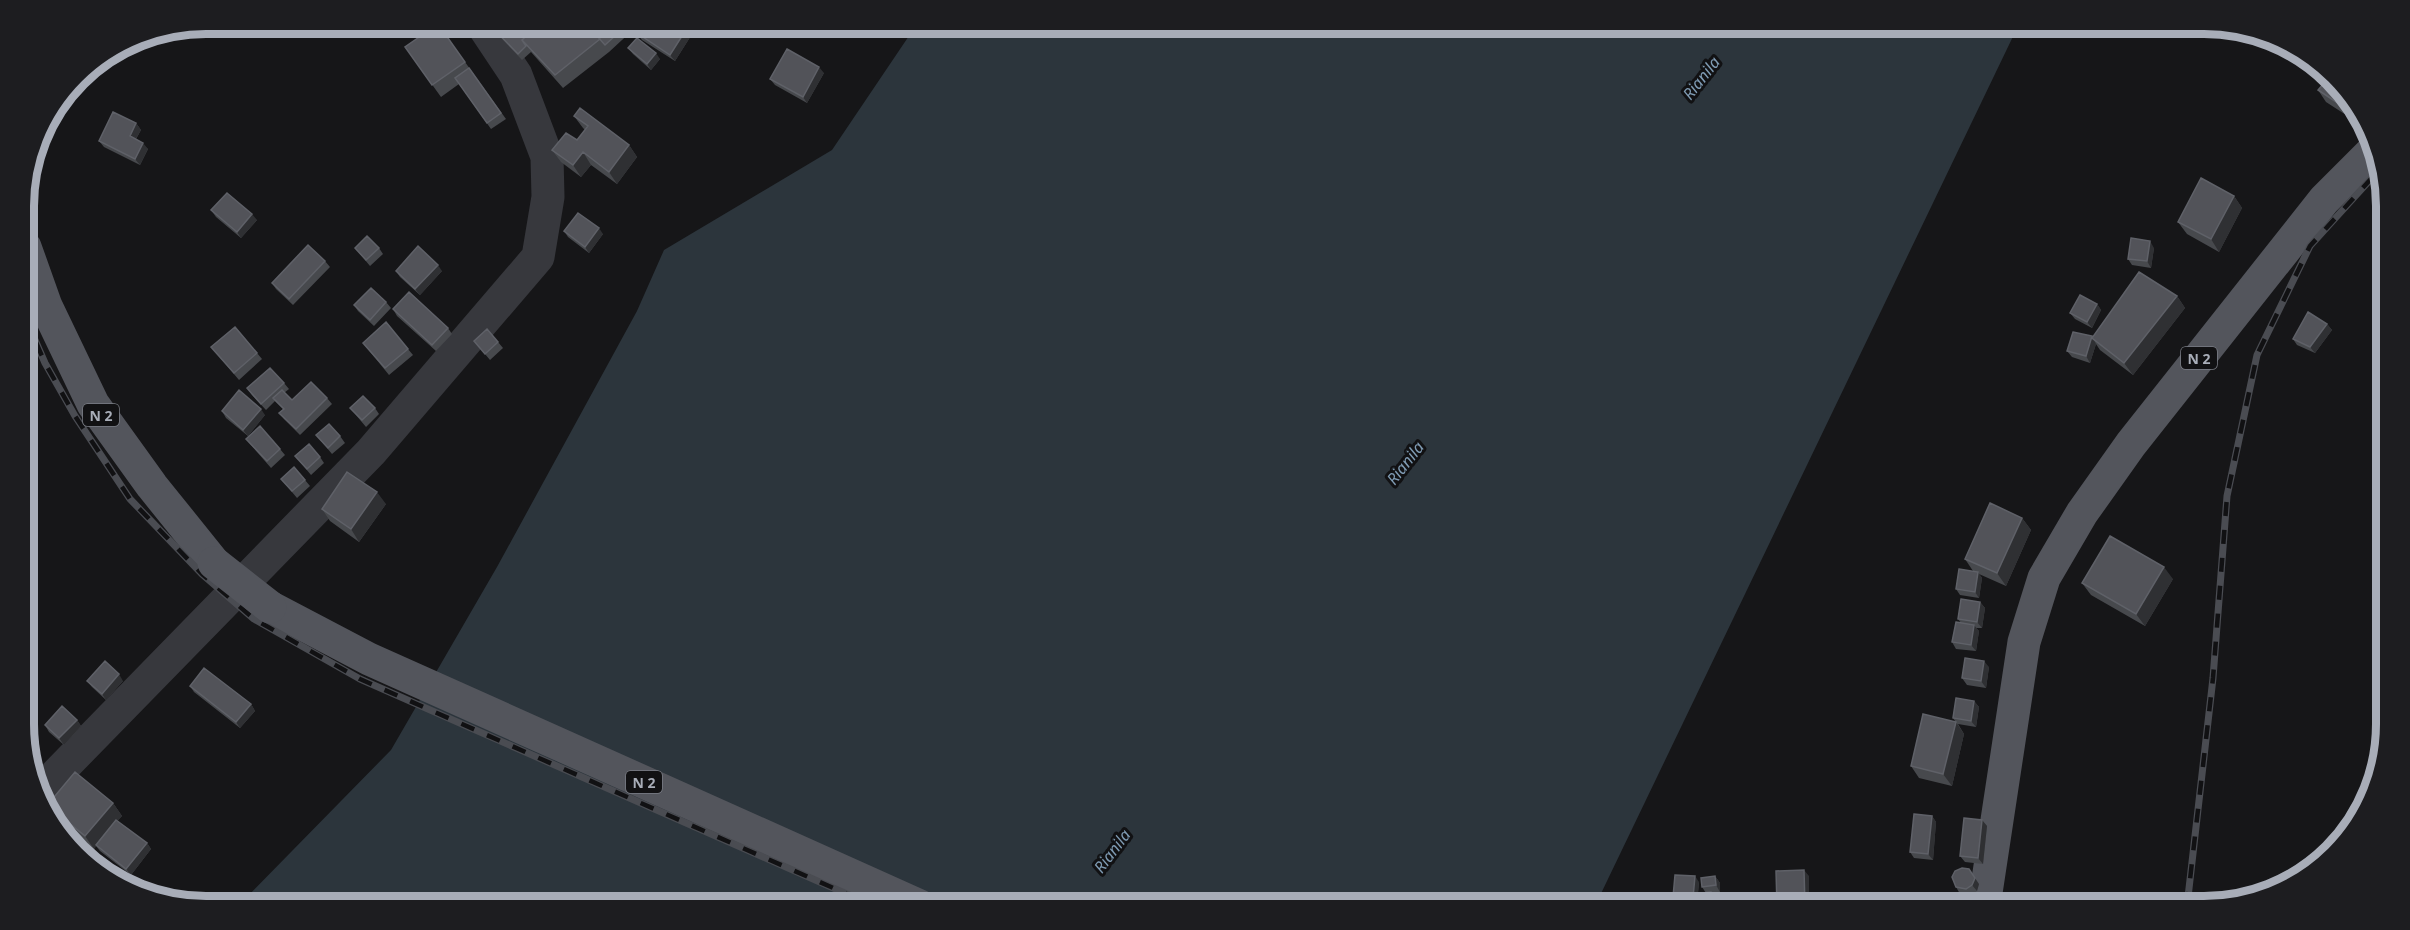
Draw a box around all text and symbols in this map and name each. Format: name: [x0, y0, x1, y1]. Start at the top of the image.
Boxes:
water label: Rianila: [1677, 52, 1725, 104]
road number: N 2: [2181, 347, 2217, 369]
road number: N 2: [83, 404, 119, 426]
water label: Rianila: [1381, 437, 1429, 489]
road number: N 2: [626, 771, 662, 793]
water label: Rianila: [1088, 825, 1136, 877]

